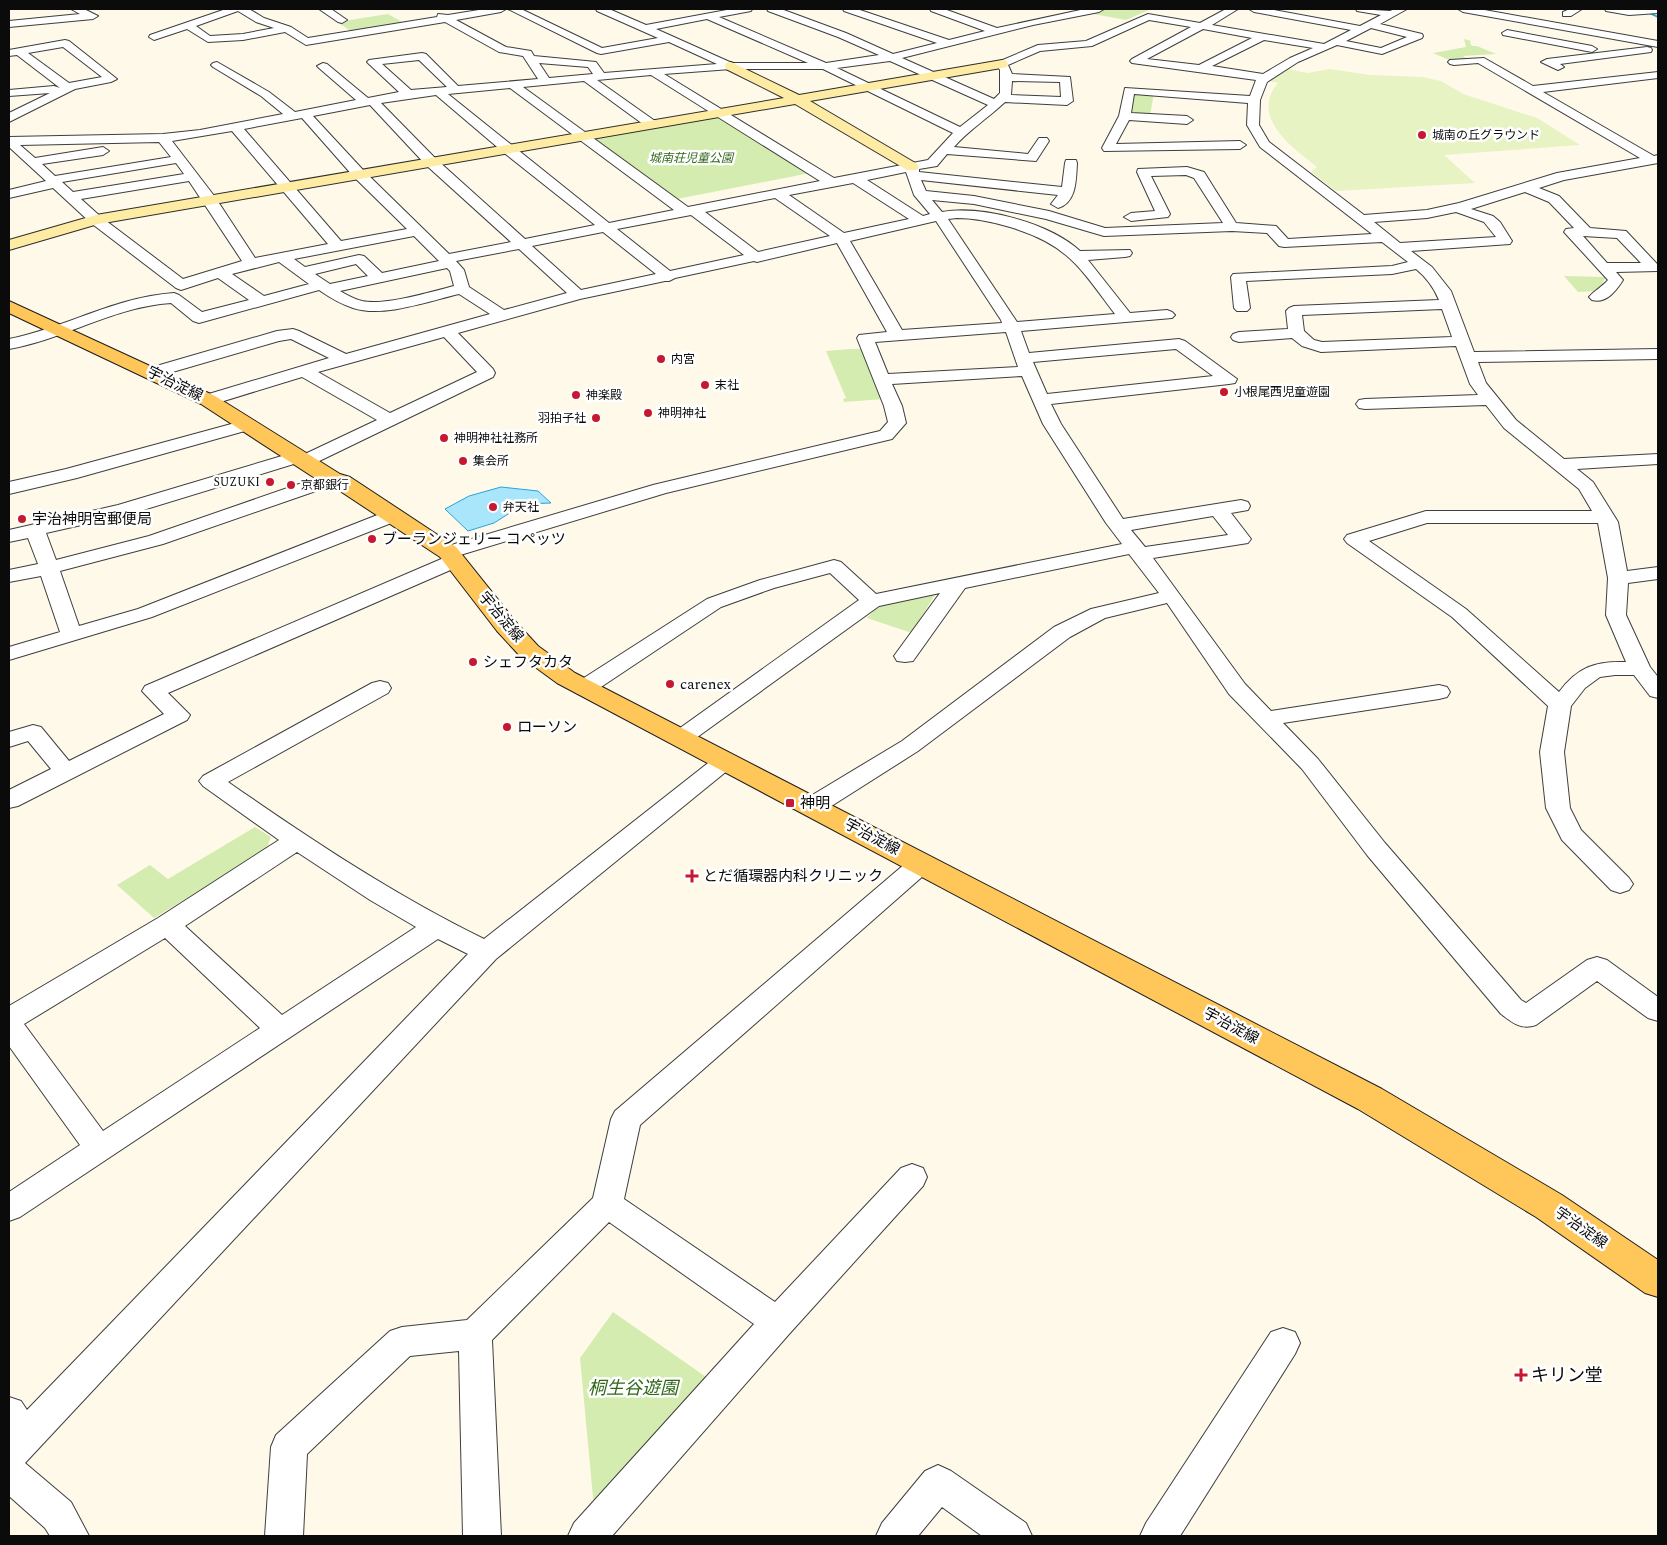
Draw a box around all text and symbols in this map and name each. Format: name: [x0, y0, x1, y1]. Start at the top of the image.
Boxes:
place label: 城南の丘グラウンド: [1432, 126, 1540, 145]
marker: 城南の丘グラウンド: [1416, 129, 1428, 141]
park label: 城南荘児童公園: [649, 149, 735, 168]
place label: 内宮: [671, 350, 695, 369]
marker: 内宮: [655, 353, 667, 365]
street label: 宇治淀線: [143, 361, 207, 407]
place label: 末社: [715, 376, 739, 395]
marker: 末社: [699, 379, 711, 391]
place label: 小根尾西児童遊園: [1234, 383, 1330, 402]
place label: 神楽殿: [586, 386, 622, 405]
marker: 小根尾西児童遊園: [1218, 386, 1230, 398]
marker: 神楽殿: [570, 389, 582, 401]
place label: 神明神社: [658, 404, 706, 423]
marker: 神明神社: [642, 407, 654, 419]
place label: 羽拍子社: [538, 409, 586, 428]
marker: 羽拍子社: [590, 412, 602, 424]
place label: 神明神社社務所: [454, 429, 538, 448]
marker: 神明神社社務所: [438, 432, 450, 444]
place label: 集会所: [473, 452, 509, 471]
marker: 集会所: [457, 455, 469, 467]
place label: SUZUKI: [213, 473, 260, 492]
marker: SUZUKI: [264, 476, 276, 488]
place label: 京都銀行: [301, 476, 349, 495]
marker: 京都銀行: [285, 479, 297, 491]
place label: 弁天社: [503, 498, 539, 517]
marker: 弁天社: [487, 501, 499, 513]
place label: 宇治神明宮郵便局: [32, 508, 152, 531]
marker: 宇治神明宮郵便局: [16, 513, 28, 525]
place label: ブーランジェリー コペッツ: [382, 528, 566, 551]
marker: ブーランジェリー コペッツ: [366, 533, 378, 545]
street label: 宇治淀線: [473, 587, 529, 647]
place label: シェフタカタ: [483, 651, 573, 674]
marker: シェフタカタ: [467, 656, 479, 668]
place label: carenex: [680, 673, 732, 696]
marker: carenex: [664, 678, 676, 690]
place label: ローソン: [517, 716, 577, 739]
marker: ローソン: [501, 721, 513, 733]
place label: 神明: [800, 792, 830, 815]
marker: 神明: [784, 797, 796, 809]
street label: 宇治淀線: [840, 813, 904, 861]
place label: とだ循環器内科クリニック: [703, 865, 883, 888]
marker: とだ循環器内科クリニック: [685, 869, 699, 883]
street label: 宇治淀線: [1199, 1002, 1263, 1050]
street label: 宇治淀線: [1550, 1201, 1612, 1255]
place label: キリン堂: [1531, 1362, 1603, 1389]
marker: キリン堂: [1515, 1369, 1527, 1381]
park label: 桐生谷遊園: [588, 1375, 681, 1402]

